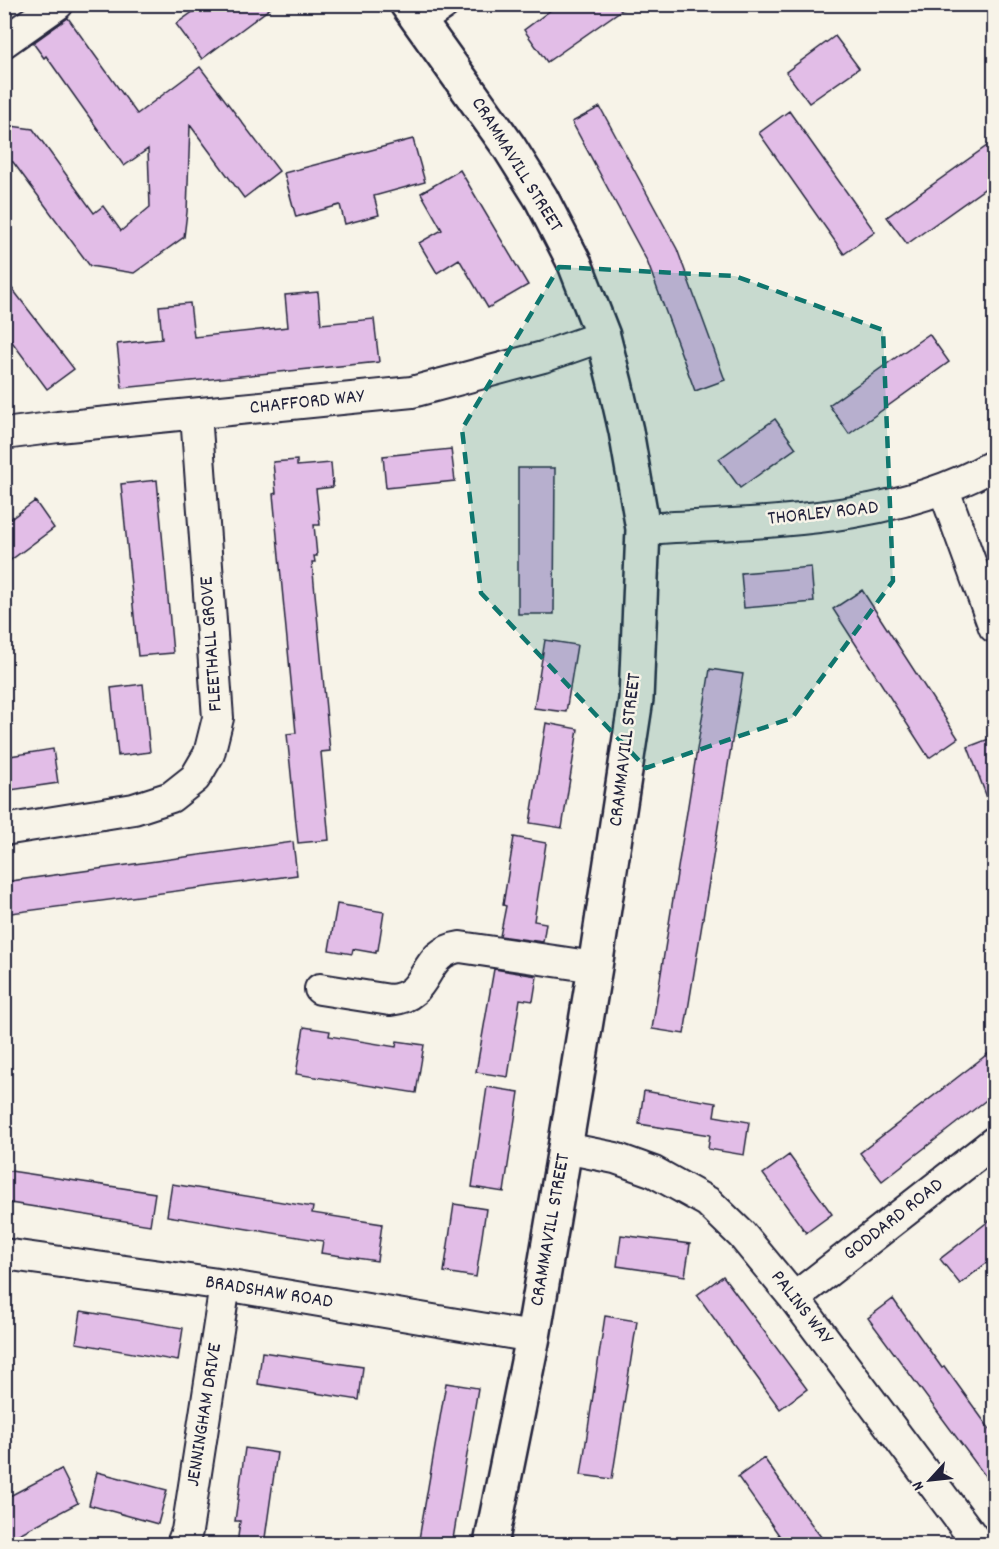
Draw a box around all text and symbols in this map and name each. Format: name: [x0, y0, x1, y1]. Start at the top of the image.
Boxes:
street label: CRAMMAVILL STREET: [463, 92, 569, 238]
street label: CHAFFORD WAY: [248, 383, 366, 423]
street label: THORLEY ROAD: [766, 494, 880, 534]
street label: FLEETHALL GROVE: [193, 575, 231, 713]
street label: CRAMMAVILL STREET: [603, 672, 649, 828]
street label: CRAMMAVILL STREET: [524, 1152, 578, 1308]
street label: GODDARD ROAD: [838, 1172, 950, 1268]
street label: PALINS WAY: [763, 1265, 839, 1352]
street label: BRADSHAW ROAD: [203, 1269, 335, 1317]
street label: JENNINGHAM DRIVE: [180, 1341, 230, 1489]
north arrow: [900, 1450, 960, 1510]
text: N: [907, 1477, 931, 1494]

